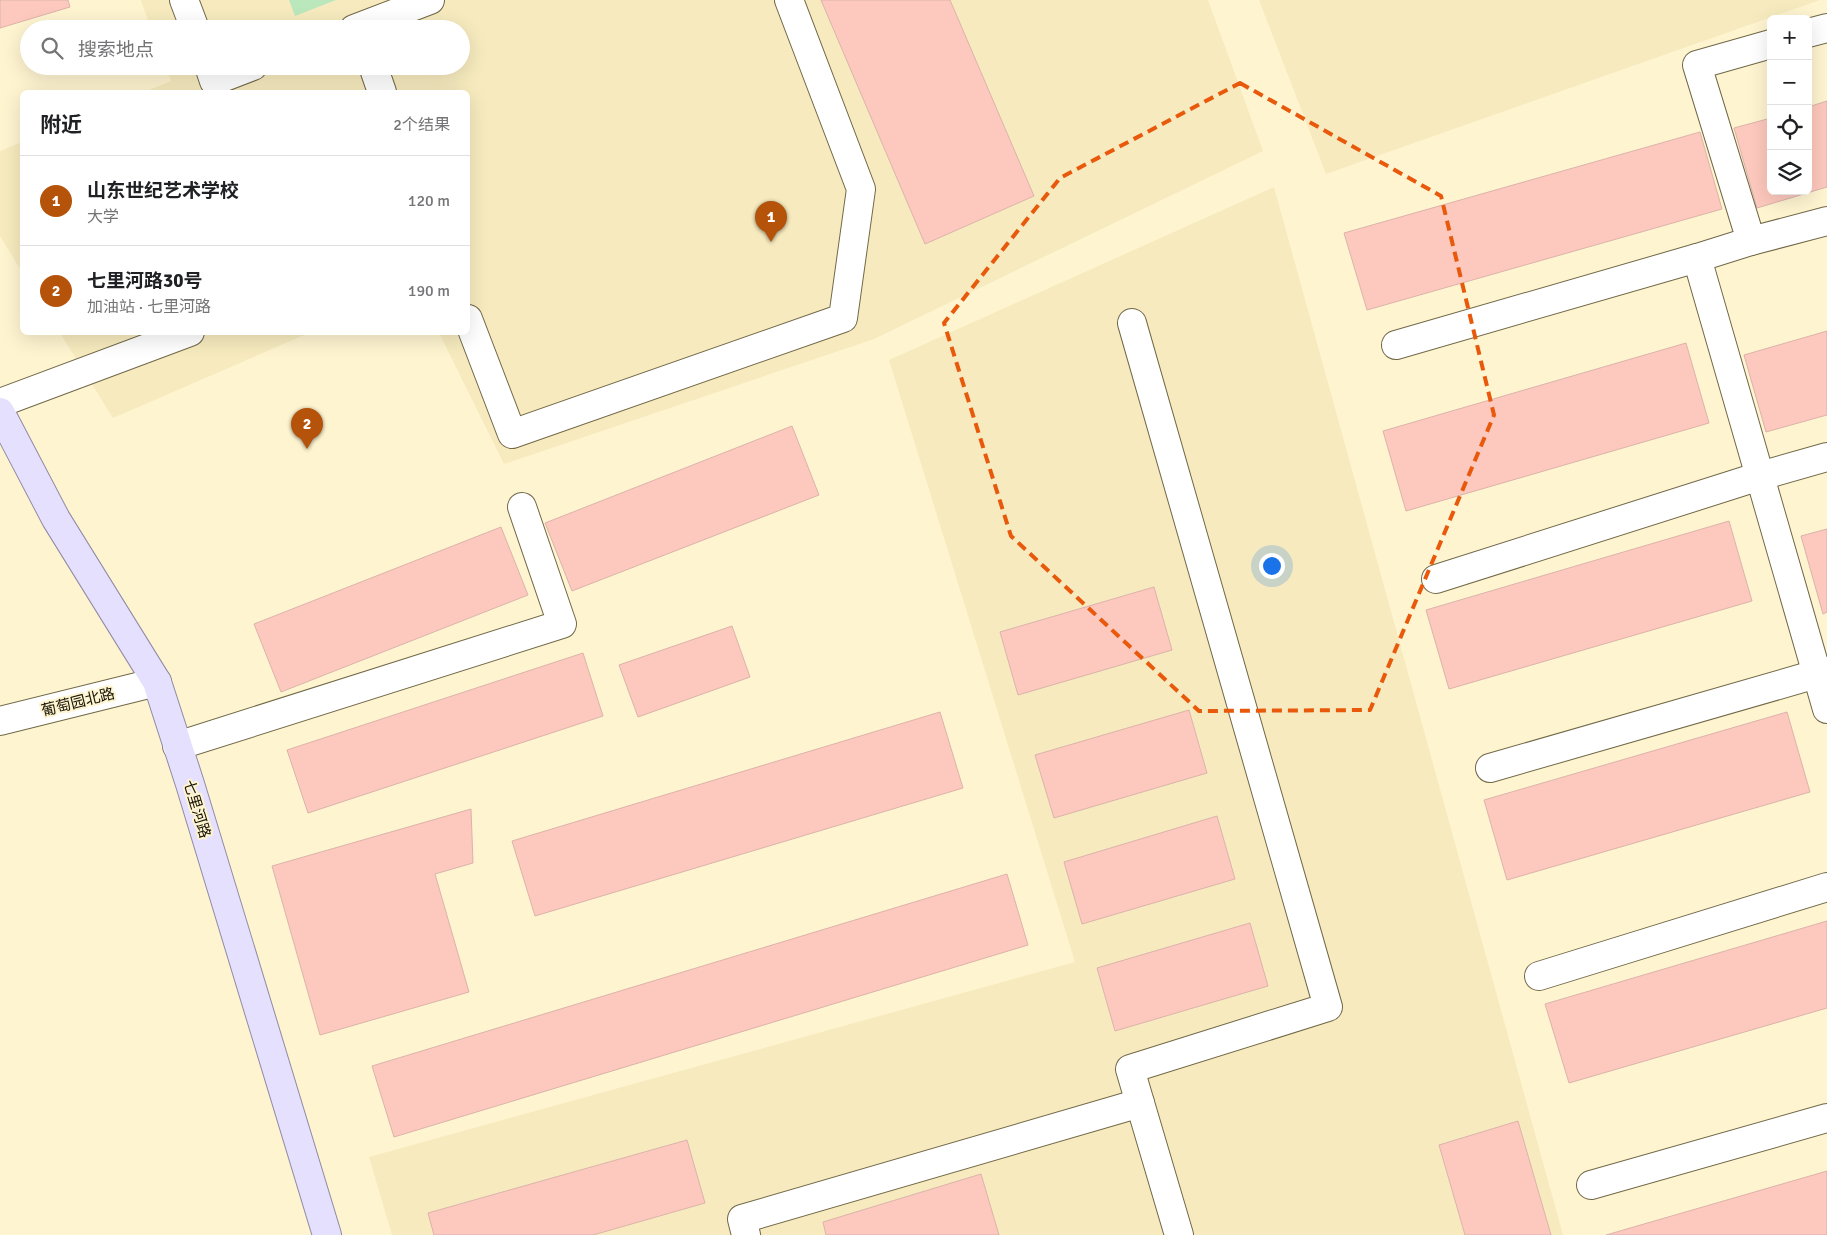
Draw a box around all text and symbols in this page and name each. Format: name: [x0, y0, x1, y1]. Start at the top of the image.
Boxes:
map controls: [1767, 15, 1812, 195]
button: +: [1767, 15, 1812, 60]
search box: [20, 20, 470, 75]
icon: search: [38, 34, 66, 62]
text: 搜索地点: [78, 38, 154, 62]
button: −: [1767, 60, 1812, 105]
button: locate: [1767, 105, 1812, 150]
text: 附近: [40, 112, 82, 138]
text: 2个结果: [393, 115, 450, 135]
button: layers: [1767, 150, 1812, 195]
text: 山东世纪艺术学校: [87, 179, 239, 203]
text: 1: [52, 191, 60, 211]
text: 120 m: [408, 191, 450, 211]
pin: 1: [755, 201, 787, 242]
text: 大学: [87, 207, 119, 227]
text: 七里河路30号: [87, 269, 203, 293]
text: 2: [52, 281, 60, 301]
text: 190 m: [408, 281, 450, 301]
text: 加油站 · 七里河路: [87, 297, 211, 317]
pin: 2: [291, 408, 323, 449]
your location: [1259, 553, 1285, 579]
street label: 葡萄园北路: [39, 684, 117, 720]
street label: 七里河路: [180, 778, 214, 840]

